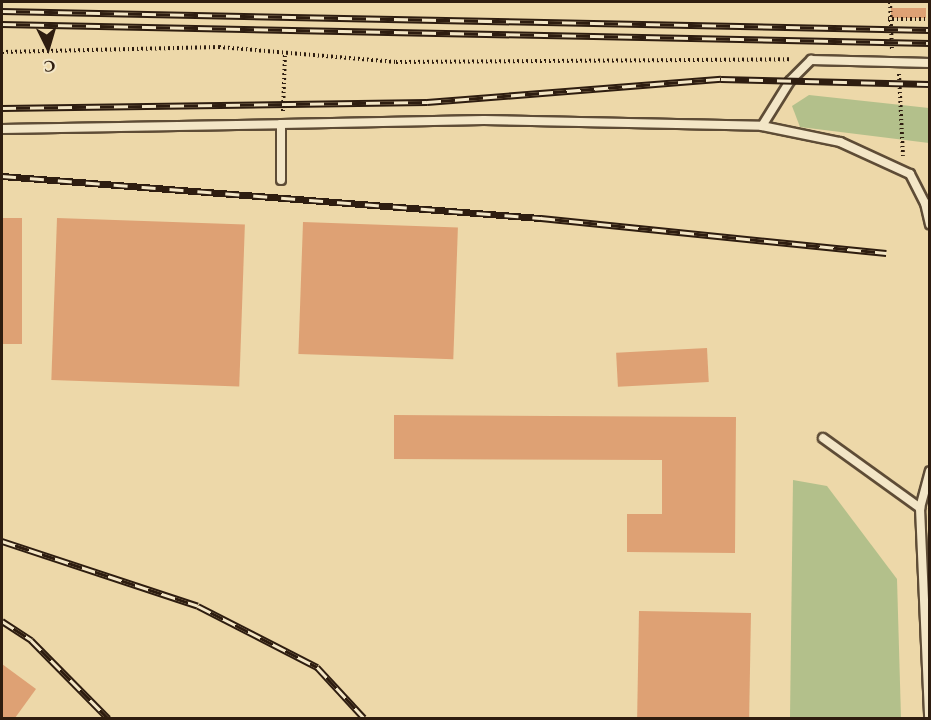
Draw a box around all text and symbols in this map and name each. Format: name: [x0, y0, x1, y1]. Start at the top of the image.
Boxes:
north arrow: [18, 18, 78, 78]
text: С: [43, 55, 56, 77]

